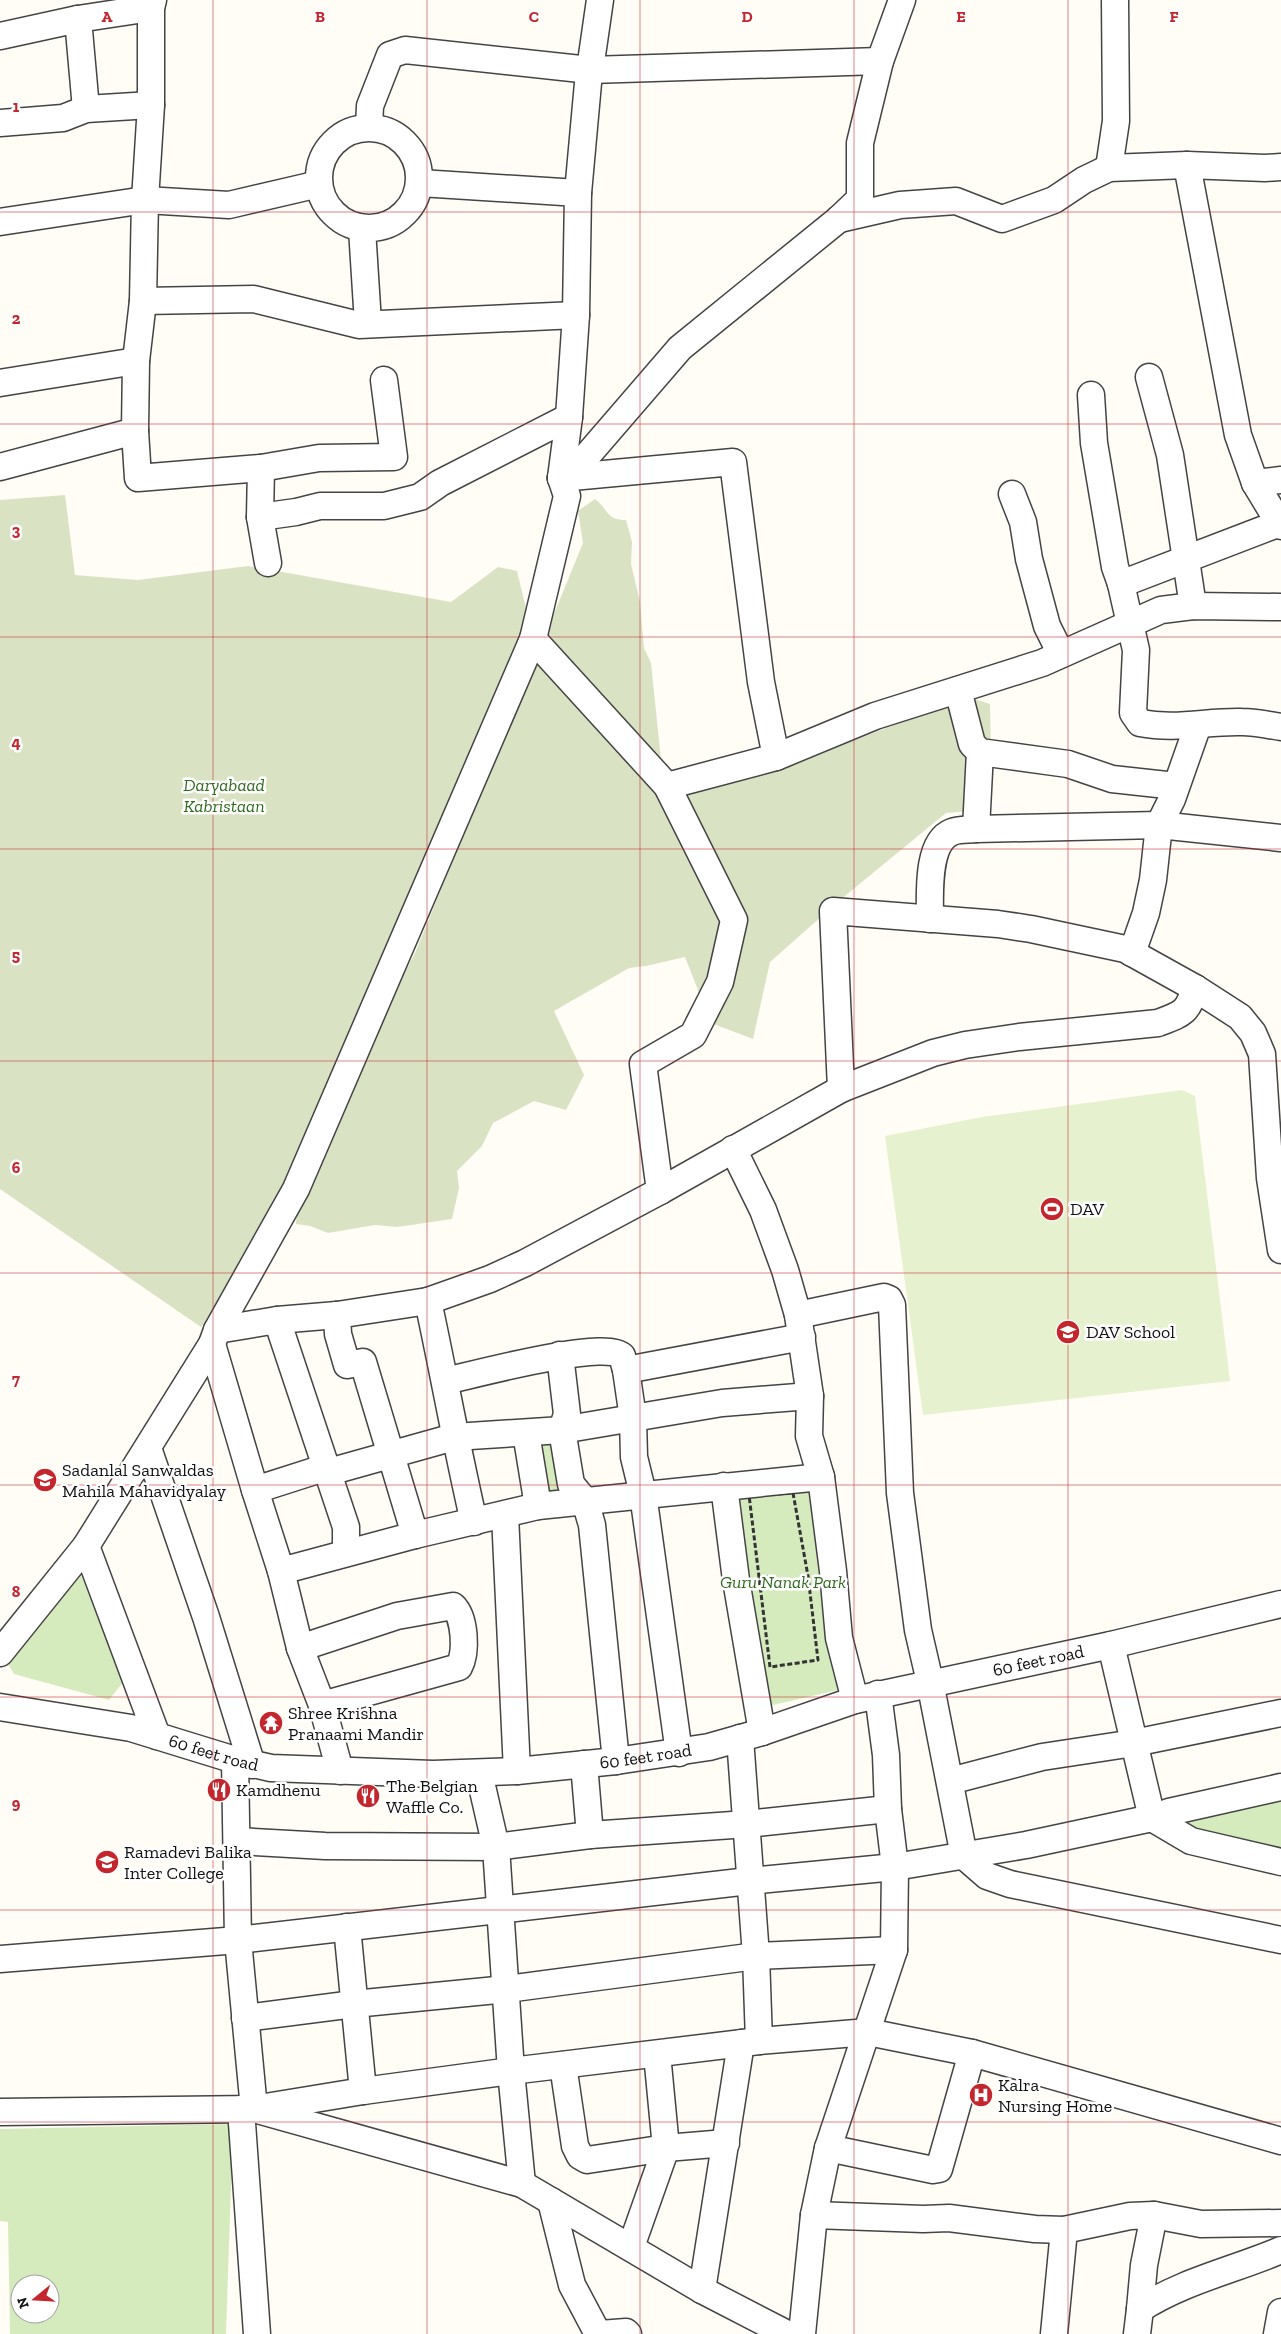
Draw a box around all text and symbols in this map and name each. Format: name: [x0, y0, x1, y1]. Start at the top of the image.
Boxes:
text: A: [102, 7, 113, 26]
text: B: [315, 7, 325, 26]
text: C: [529, 7, 539, 26]
text: D: [741, 7, 753, 26]
text: E: [956, 7, 966, 26]
text: F: [1169, 7, 1179, 26]
text: 1: [13, 97, 20, 116]
text: 2: [12, 309, 21, 328]
text: 3: [12, 521, 21, 540]
text: 4: [11, 733, 21, 752]
park label: Daryabaad Kabristaan: [183, 774, 265, 817]
text: 5: [12, 946, 20, 965]
text: 6: [12, 1158, 21, 1177]
sports icon: DAV: [1039, 1196, 1065, 1222]
place label: DAV: [1070, 1198, 1105, 1220]
school or university icon: DAV School: [1055, 1319, 1081, 1345]
place label: DAV School: [1086, 1321, 1175, 1343]
text: 7: [12, 1370, 20, 1389]
place label: Sadanlal Sanwaldas Mahila Mahavidyalay: [62, 1459, 227, 1502]
school or university icon: Sadanlal Sanwaldas Mahila Mahavidyalay: [32, 1467, 58, 1493]
park label: Guru Nanak Park: [720, 1571, 846, 1593]
text: 8: [12, 1582, 21, 1601]
street label: 60 feet road: [991, 1640, 1086, 1681]
place label: Shree Krishna Pranaami Mandir: [288, 1702, 424, 1745]
temple icon: Shree Krishna Pranaami Mandir: [258, 1710, 284, 1736]
street label: 60 feet road: [166, 1729, 261, 1776]
street label: 60 feet road: [599, 1739, 693, 1774]
place label: The Belgian Waffle Co.: [386, 1775, 479, 1818]
restaurant icon: Kamdhenu: [206, 1777, 232, 1803]
place label: Kamdhenu: [236, 1779, 321, 1801]
restaurant icon: The Belgian Waffle Co.: [355, 1783, 381, 1809]
text: 9: [12, 1794, 21, 1813]
place label: Ramadevi Balika Inter College: [124, 1841, 252, 1884]
school or university icon: Ramadevi Balika Inter College: [94, 1849, 120, 1875]
place label: Kalra Nursing Home: [998, 2074, 1112, 2117]
hospital icon: Kalra Nursing Home: [968, 2082, 994, 2108]
north arrow: [10, 2274, 60, 2324]
text: N: [13, 2295, 33, 2311]

